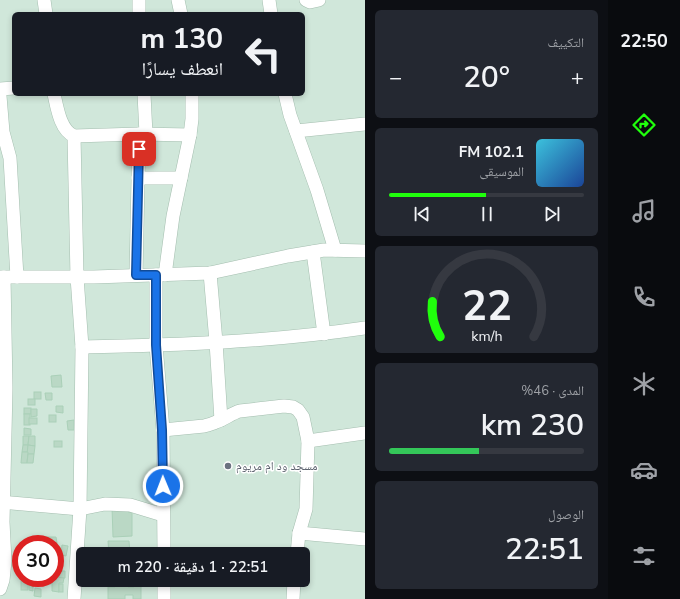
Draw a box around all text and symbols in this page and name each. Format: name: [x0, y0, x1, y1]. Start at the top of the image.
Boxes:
text: 130 m: [140, 20, 223, 58]
icon: left: [237, 28, 289, 80]
text: 22:50: [620, 29, 668, 53]
text: التكييف: [548, 34, 584, 52]
text: انعطف يسارًا: [142, 57, 223, 81]
text: 20°: [463, 57, 510, 98]
text: −: [389, 63, 402, 93]
text: +: [571, 63, 584, 93]
icon: directions: [630, 111, 658, 139]
pin: [122, 132, 156, 166]
icon: arrive: [128, 138, 150, 160]
text: 102.1 FM: [459, 142, 524, 162]
text: الموسيقى: [480, 163, 524, 181]
icon: music: [630, 197, 658, 225]
icon: previous: [411, 203, 433, 225]
icon: pause: [476, 203, 498, 225]
icon: next: [541, 203, 563, 225]
text: 22: [462, 278, 511, 335]
icon: phone: [630, 283, 658, 311]
text: km/h: [471, 327, 502, 346]
icon: climate: [630, 370, 658, 398]
text: المدى · 46%: [521, 382, 584, 400]
text: 230 km: [481, 405, 584, 446]
icon: car: [630, 456, 658, 484]
place label: مسجد ود ام مريوم: [236, 458, 318, 474]
marker: مسجد ود ام مريوم: [223, 461, 233, 471]
position arrow: [142, 465, 184, 507]
text: الوصول: [548, 506, 584, 524]
text: 22:51: [505, 529, 584, 570]
speed limit sign: 30: [12, 535, 64, 587]
icon: filters: [630, 542, 658, 570]
text: 22:51 · 1 دقيقة · 220 m: [118, 557, 268, 577]

